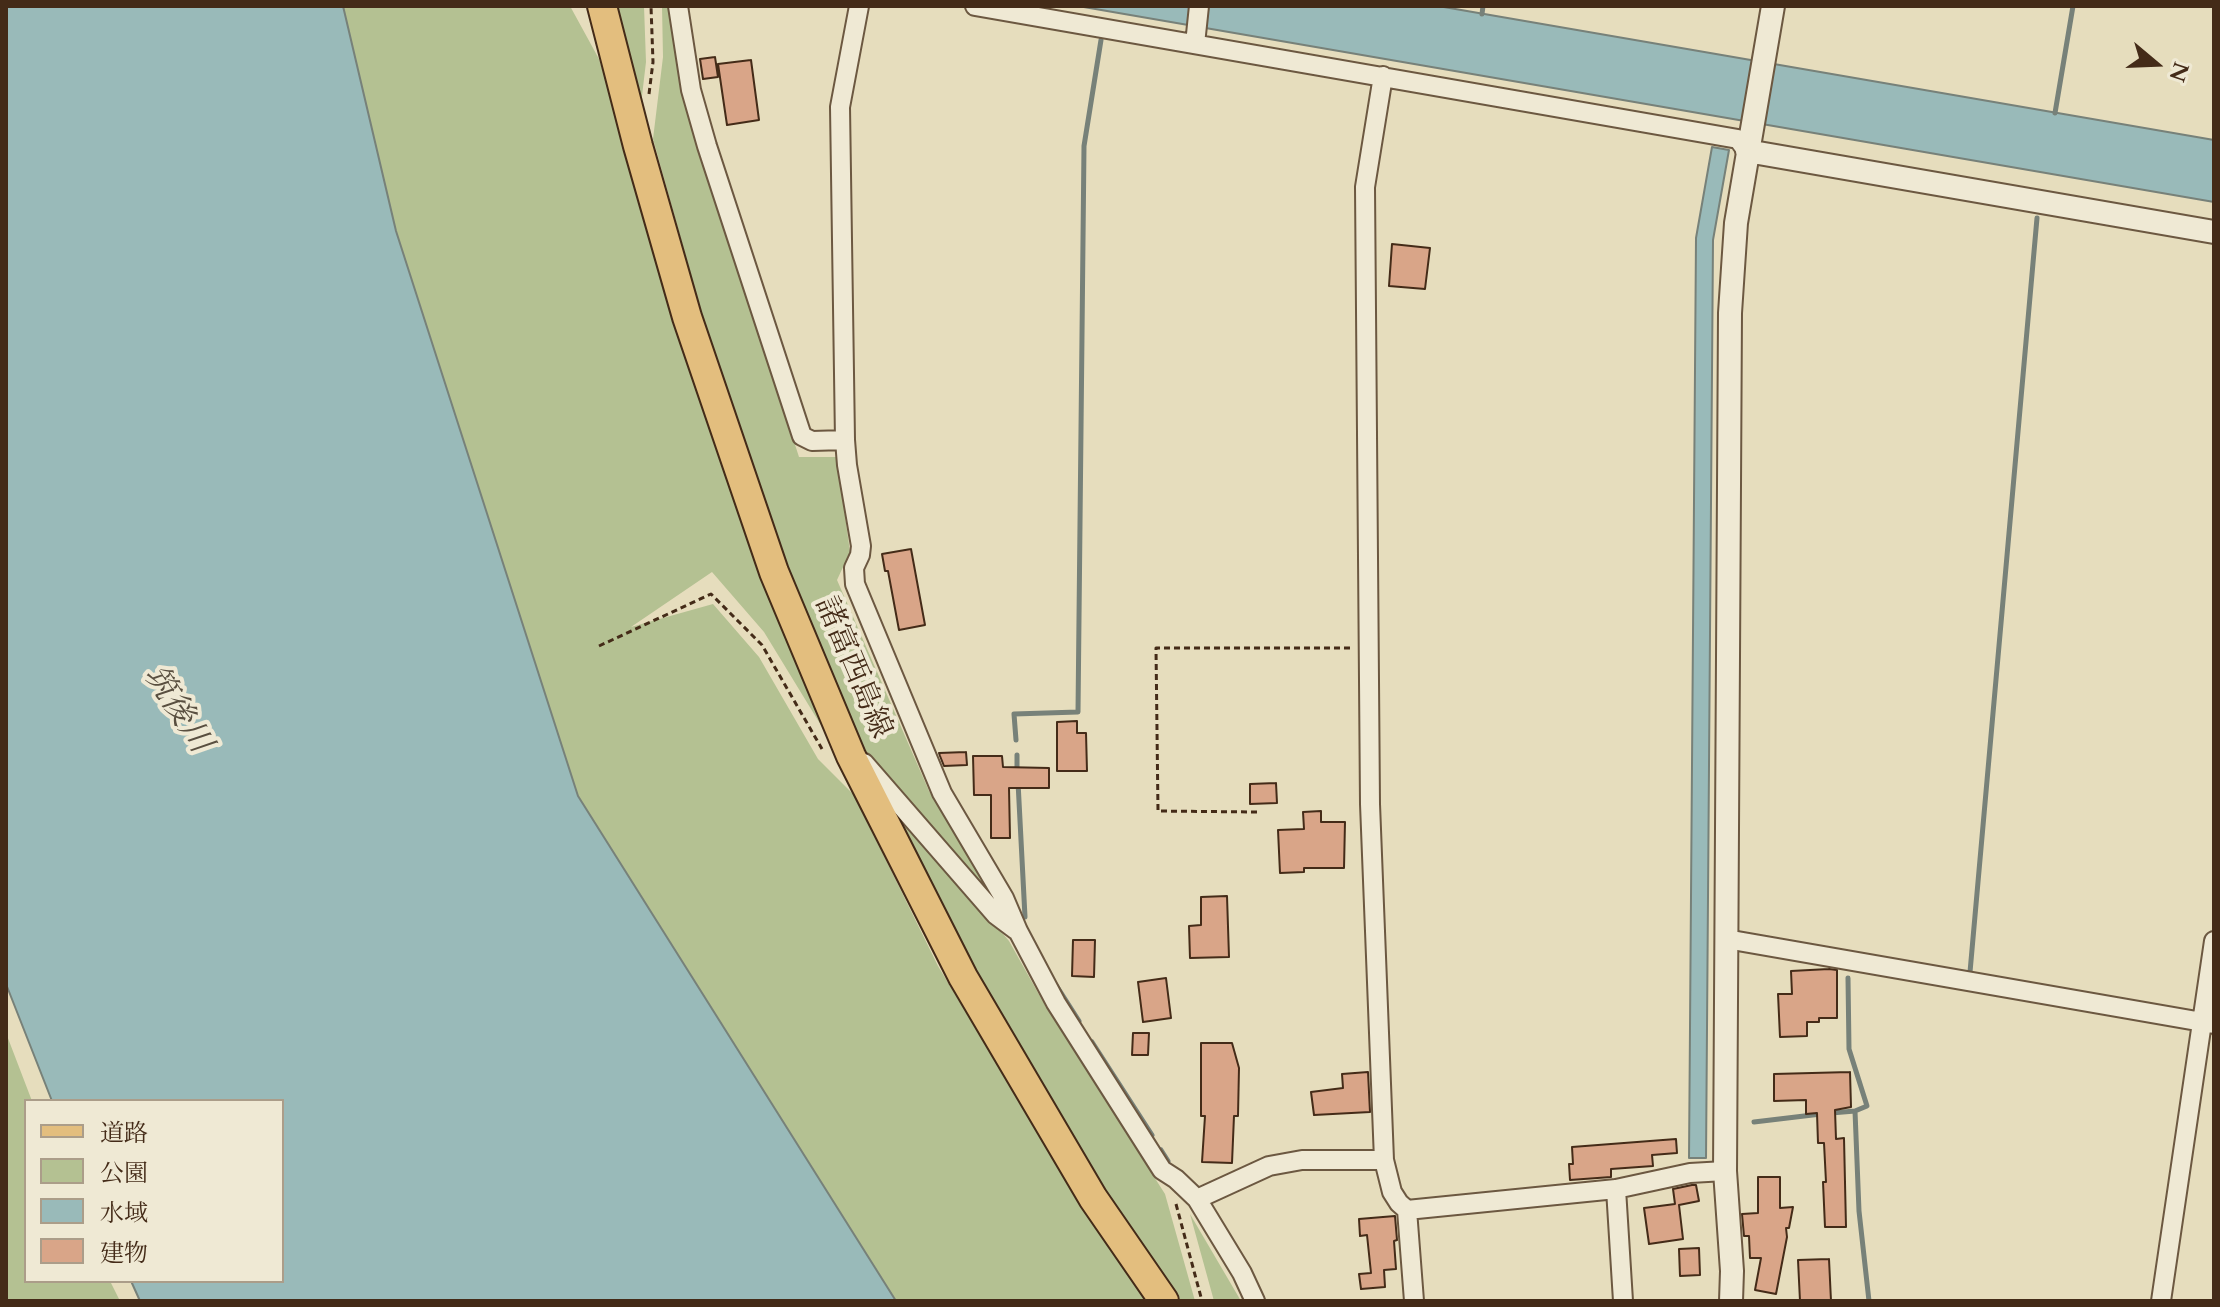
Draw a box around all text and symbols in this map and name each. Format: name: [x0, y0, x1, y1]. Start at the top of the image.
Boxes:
north arrow: [2116, 24, 2196, 104]
text: N: [2161, 58, 2196, 86]
street label: 諸富西島線: [806, 592, 898, 744]
water label: 筑後川: [134, 659, 218, 761]
legend: [24, 1099, 284, 1283]
text: 道路: [100, 1117, 148, 1150]
text: 公園: [100, 1157, 148, 1190]
text: 水域: [100, 1197, 148, 1230]
text: 建物: [100, 1237, 148, 1270]

